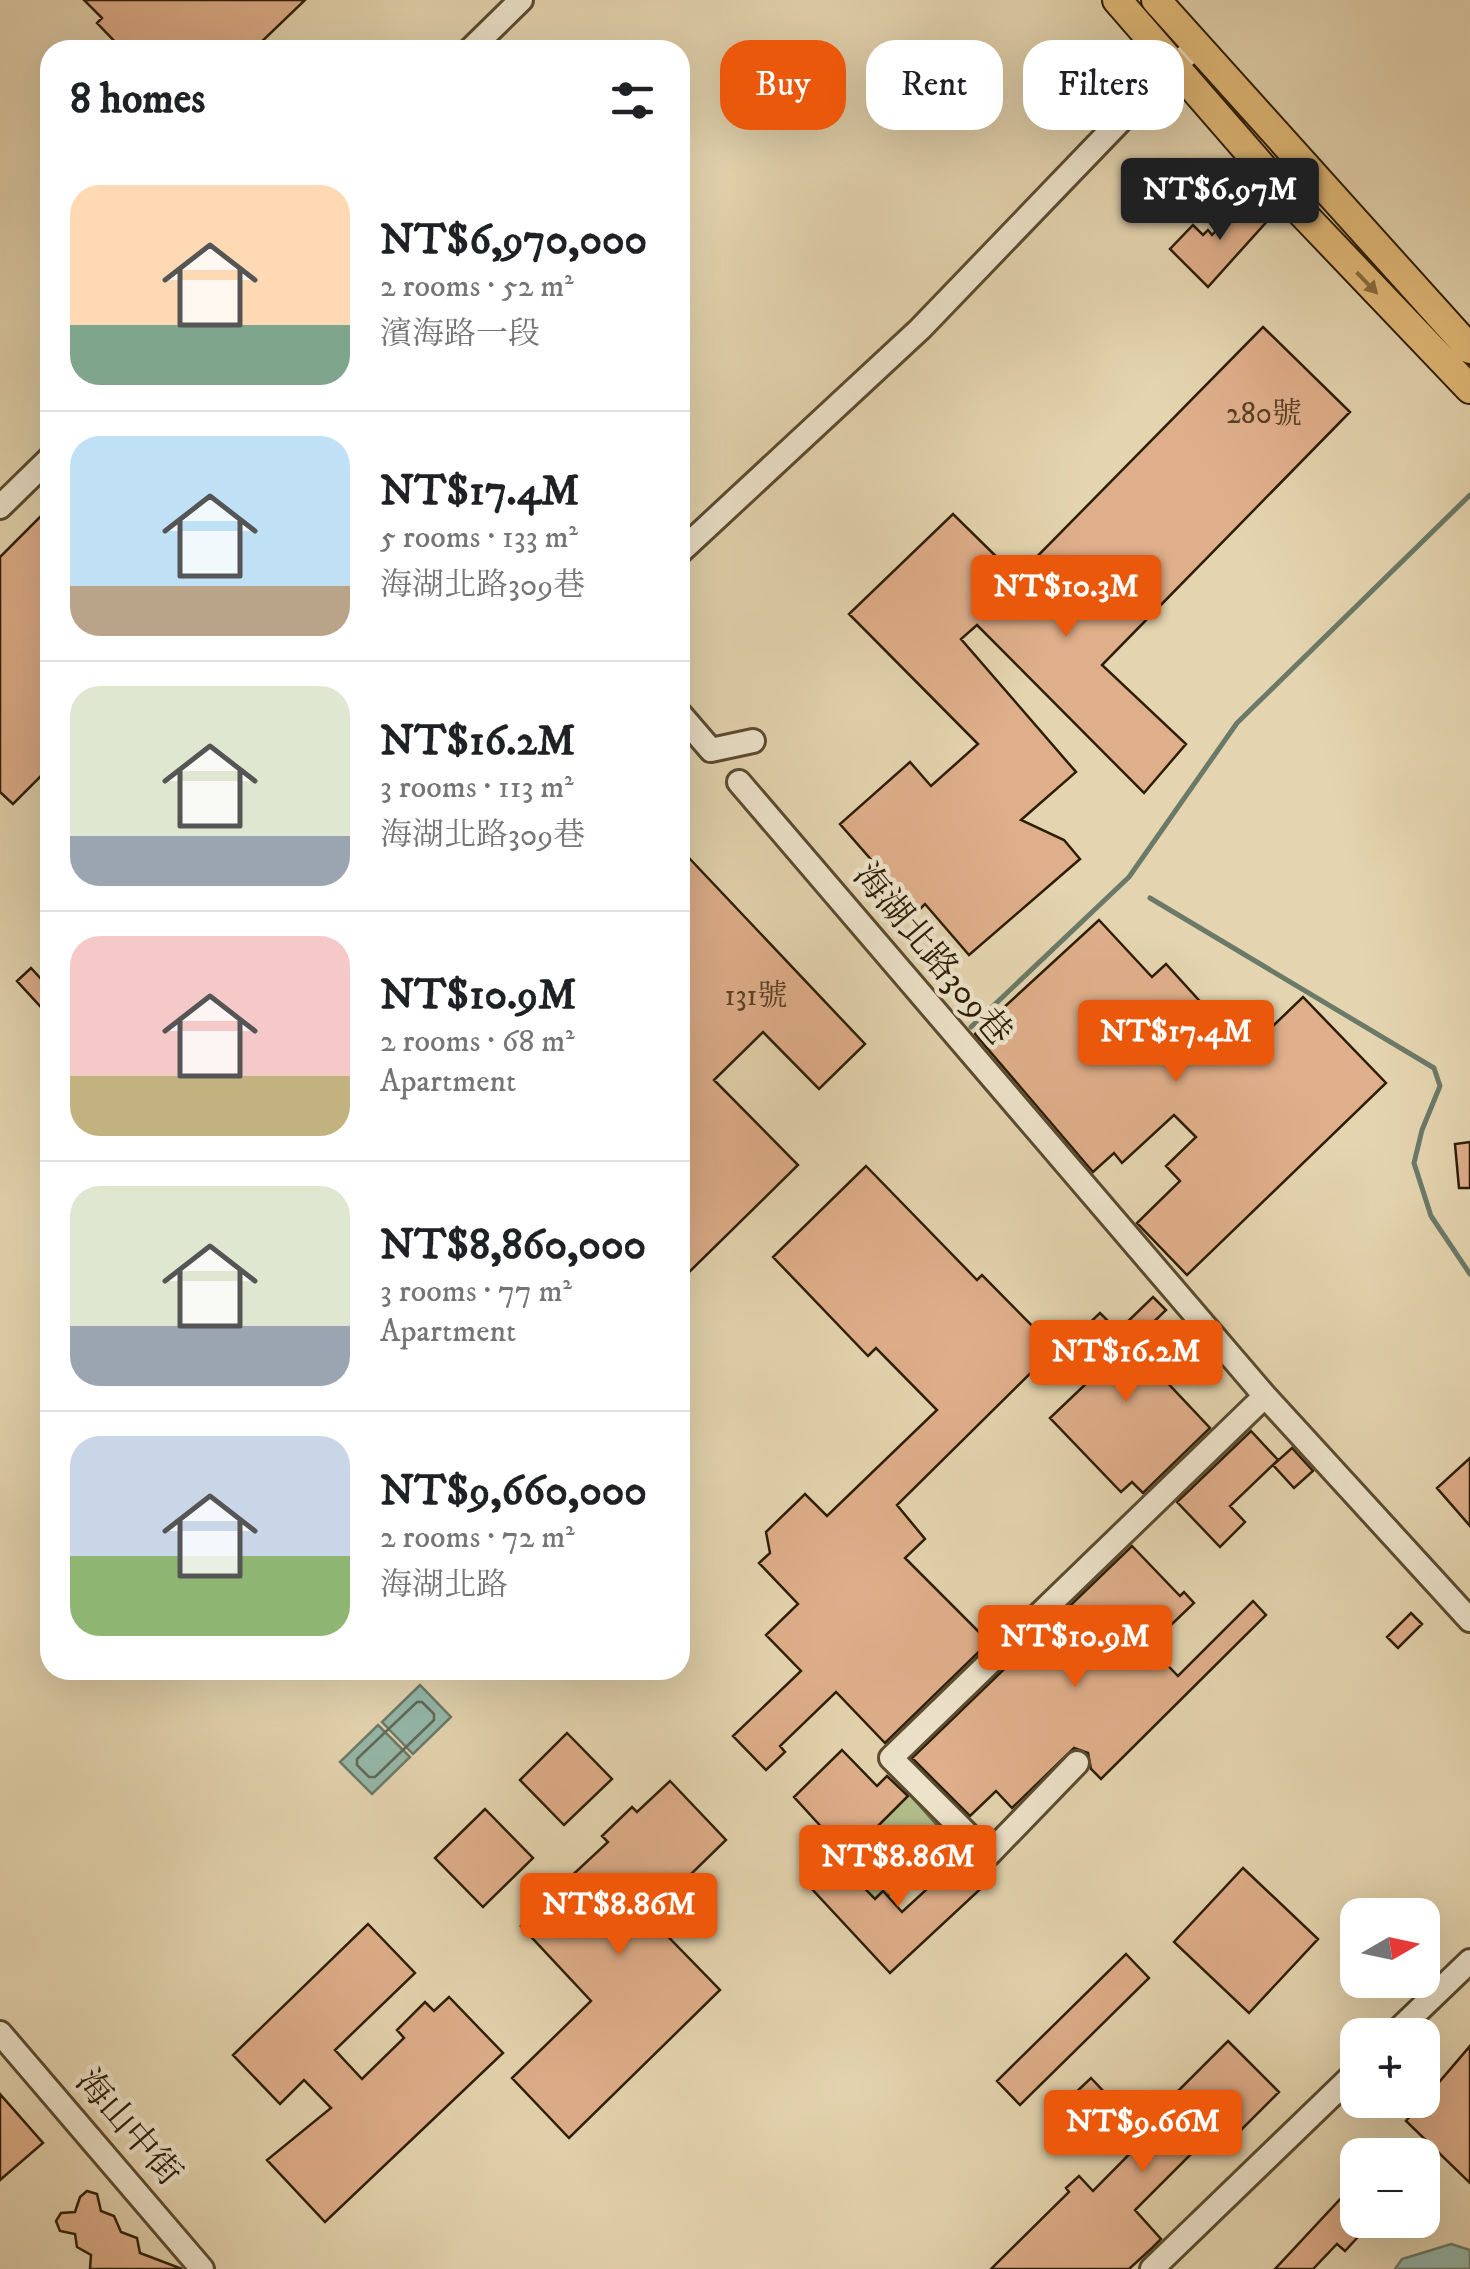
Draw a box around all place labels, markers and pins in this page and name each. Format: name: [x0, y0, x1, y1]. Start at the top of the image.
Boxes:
pin: NT$6.97M: [1117, 158, 1323, 243]
pin: NT$10.3M: [963, 555, 1169, 640]
pin: NT$17.4M: [1073, 1000, 1279, 1085]
pin: NT$16.2M: [1023, 1320, 1229, 1405]
pin: NT$10.9M: [972, 1605, 1178, 1690]
pin: NT$8.86M: [795, 1825, 1001, 1910]
pin: NT$8.86M: [516, 1873, 722, 1958]
pin: NT$9.66M: [1040, 2090, 1246, 2175]

